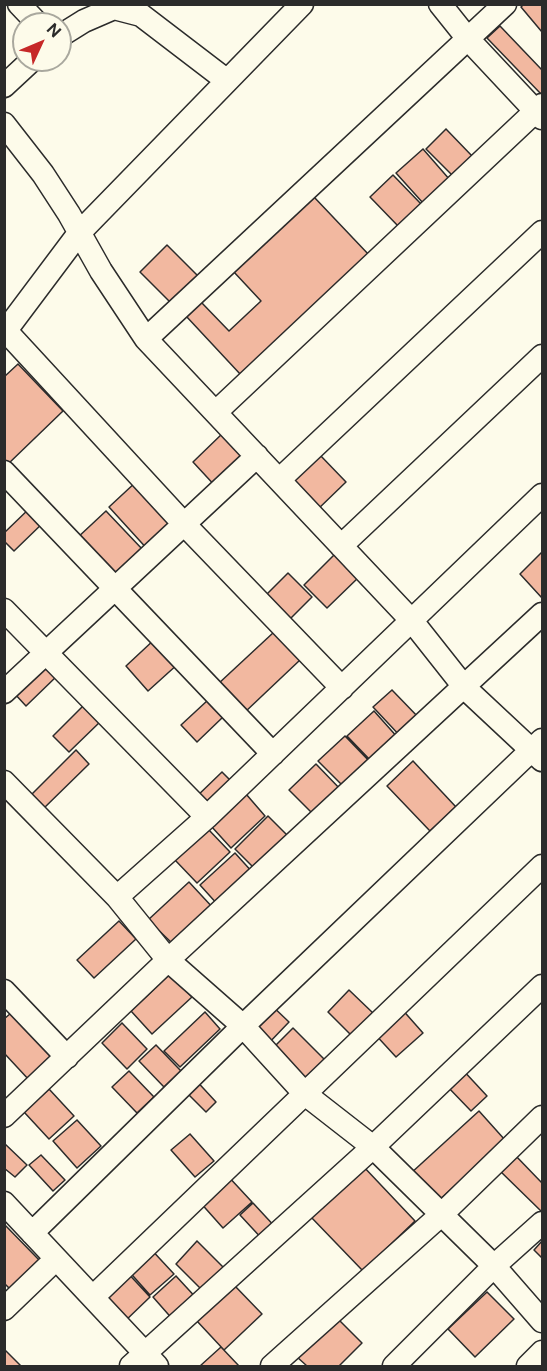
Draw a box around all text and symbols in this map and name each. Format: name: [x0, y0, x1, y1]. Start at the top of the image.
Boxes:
north arrow: [12, 12, 72, 72]
text: N: [43, 19, 65, 42]

